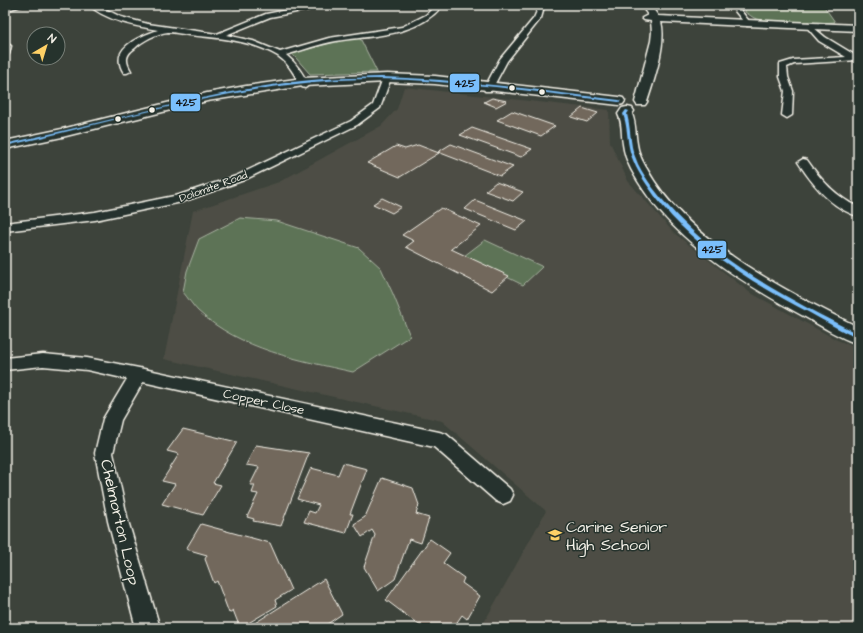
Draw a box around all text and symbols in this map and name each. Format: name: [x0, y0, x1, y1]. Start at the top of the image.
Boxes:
north arrow: [26, 26, 66, 66]
text: N: [45, 30, 59, 47]
line badge: 425: [449, 73, 480, 93]
text: 425: [454, 76, 476, 91]
unlabelled marker: [507, 83, 517, 93]
unlabelled marker: [537, 87, 547, 97]
line badge: 425: [170, 93, 201, 112]
text: 425: [175, 95, 197, 110]
unlabelled marker: [147, 105, 157, 115]
unlabelled marker: [113, 114, 123, 124]
street label: Dolomite Road: [177, 167, 250, 206]
line badge: 425: [697, 240, 727, 259]
text: 425: [701, 242, 723, 257]
street label: Copper Close: [222, 385, 306, 419]
street label: Chelmorton Loop: [95, 457, 145, 587]
place label: Carine Senior High School: [566, 516, 667, 557]
school or university icon: Carine Senior High School: [547, 527, 563, 543]

